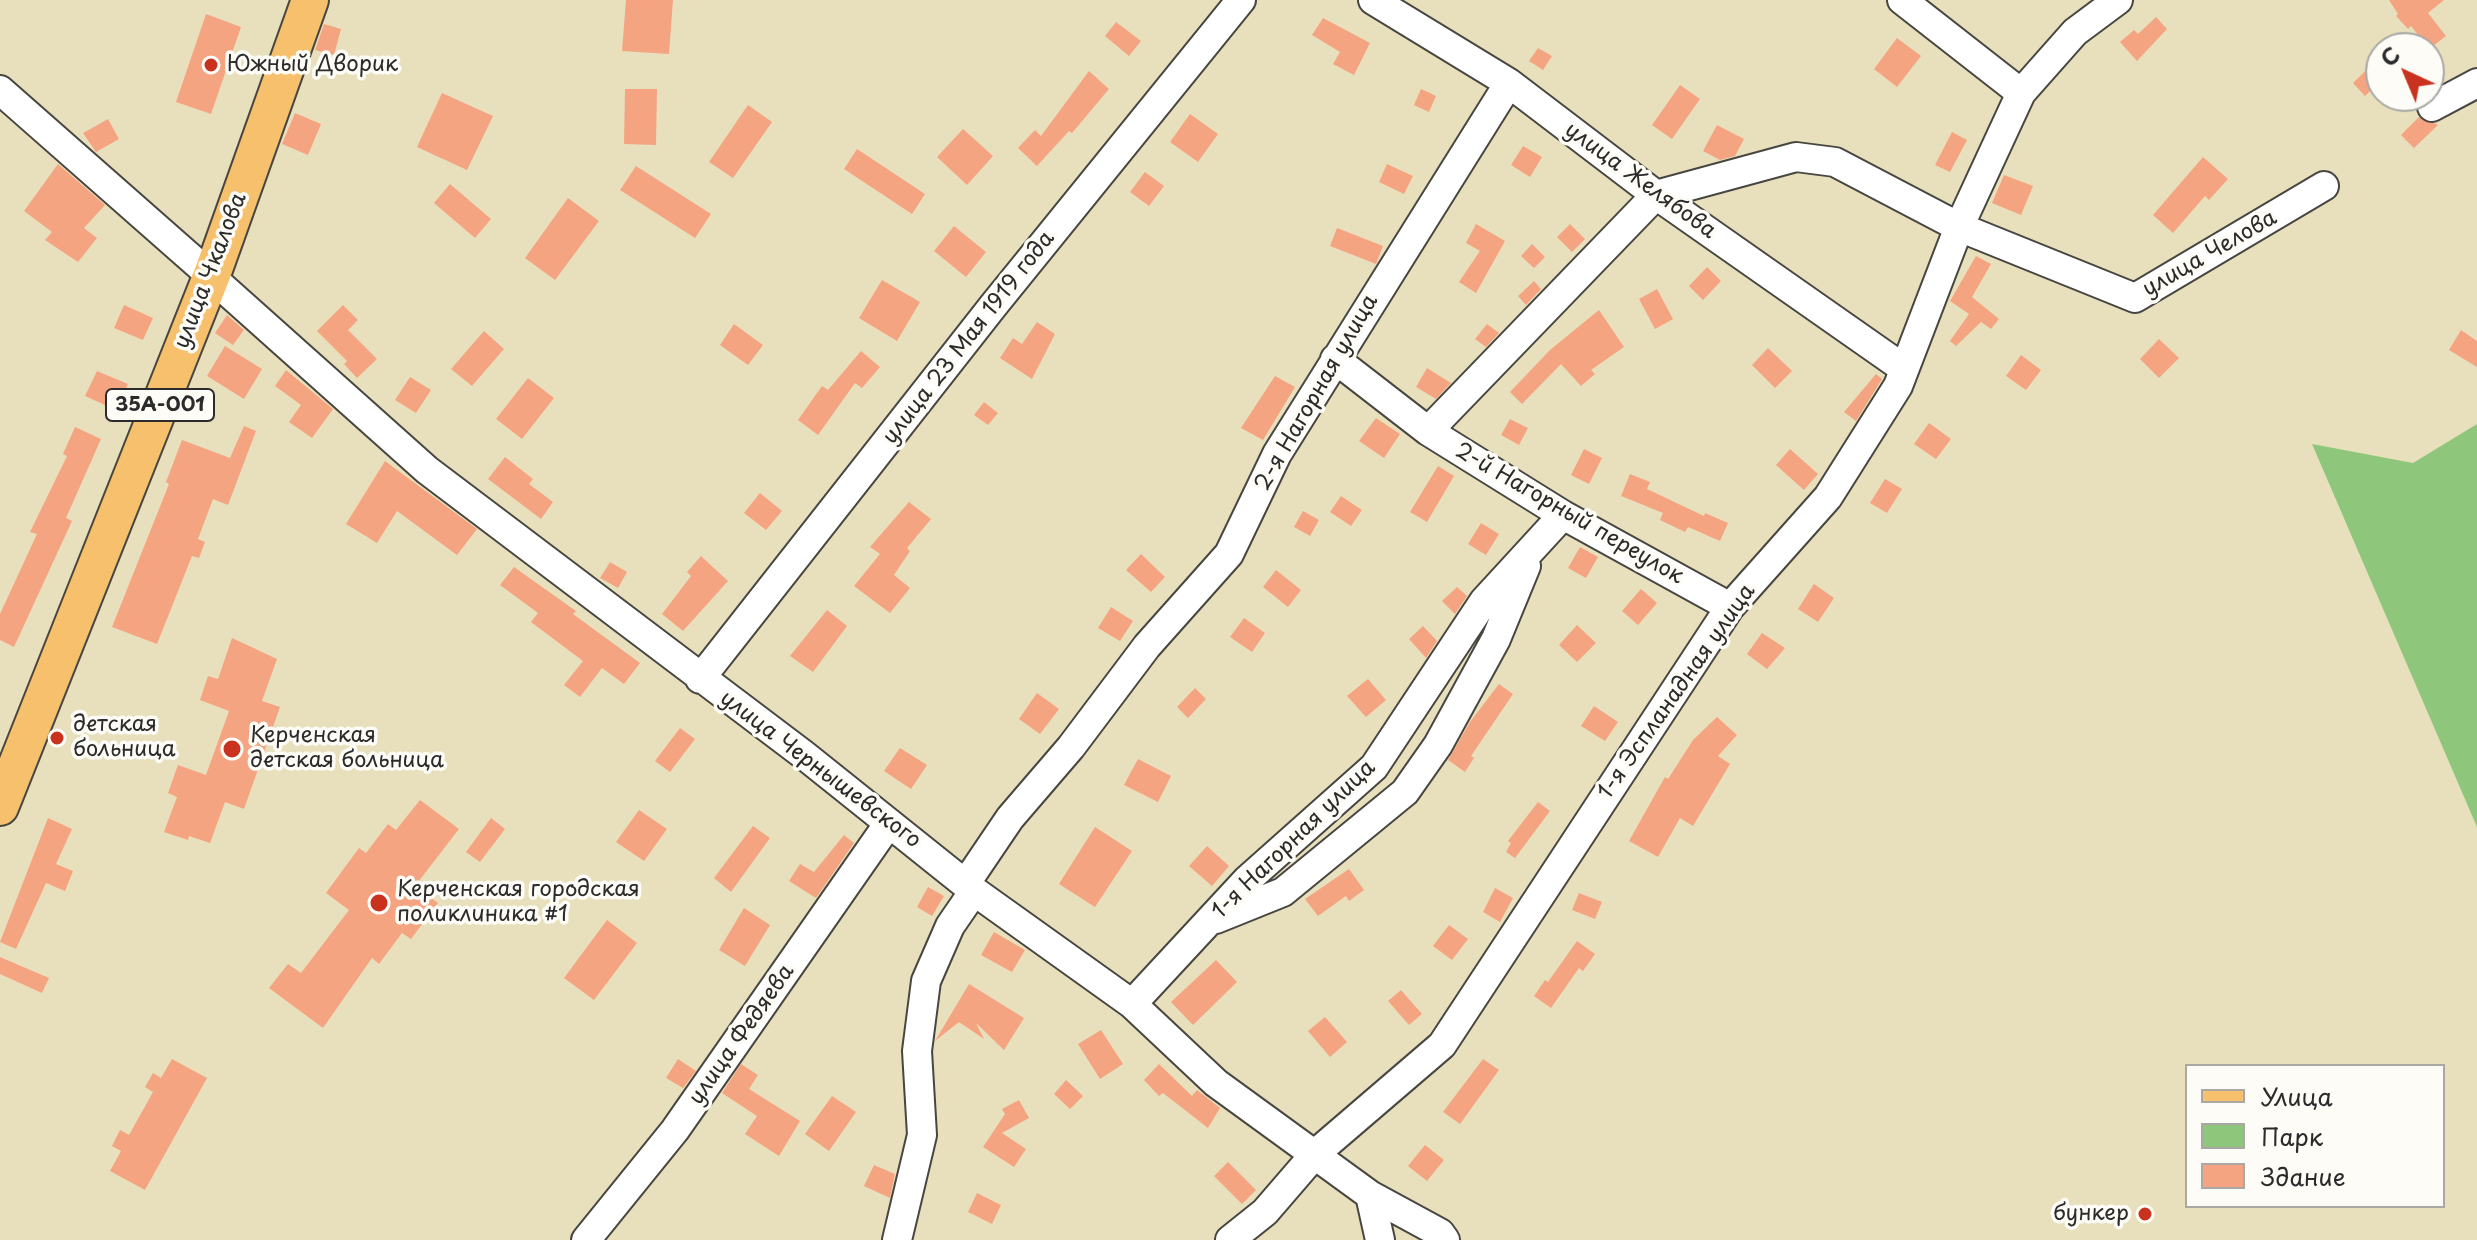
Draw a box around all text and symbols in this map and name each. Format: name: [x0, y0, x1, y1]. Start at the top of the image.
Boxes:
north arrow: [2365, 32, 2445, 112]
text: С: [2372, 38, 2407, 73]
place label: Южный Дворик: [227, 52, 398, 78]
marker: Южный Дворик: [202, 56, 220, 74]
street label: улица Желябова: [1559, 117, 1721, 245]
street label: улица Чкалова: [169, 189, 253, 353]
street label: улица Челова: [2138, 205, 2282, 303]
street label: улица 23 Мая 1919 года: [878, 226, 1060, 450]
street label: 2-я Нагорная улица: [1250, 290, 1384, 496]
road number: 35А-001: [106, 389, 214, 421]
street label: 2-й Нагорный переулок: [1450, 438, 1688, 590]
street label: 1-я Эспланадная улица: [1593, 579, 1761, 805]
street label: улица Чернышевского: [714, 686, 926, 854]
place label: детская больница: [73, 712, 176, 764]
place label: Керченская детская больница: [250, 723, 444, 774]
marker: детская больница: [48, 729, 66, 747]
marker: Керченская детская больница: [221, 738, 243, 760]
street label: 1-я Нагорная улица: [1207, 755, 1381, 925]
place label: Керченская городская поликлиника #1: [397, 877, 640, 928]
marker: Керченская городская поликлиника #1: [368, 892, 390, 914]
street label: улица Федяева: [684, 960, 800, 1110]
legend: [2185, 1064, 2445, 1208]
text: Улица: [2261, 1078, 2333, 1114]
text: Парк: [2261, 1118, 2323, 1154]
text: Здание: [2261, 1158, 2346, 1194]
place label: бункер: [2053, 1201, 2129, 1227]
marker: бункер: [2136, 1205, 2154, 1223]

